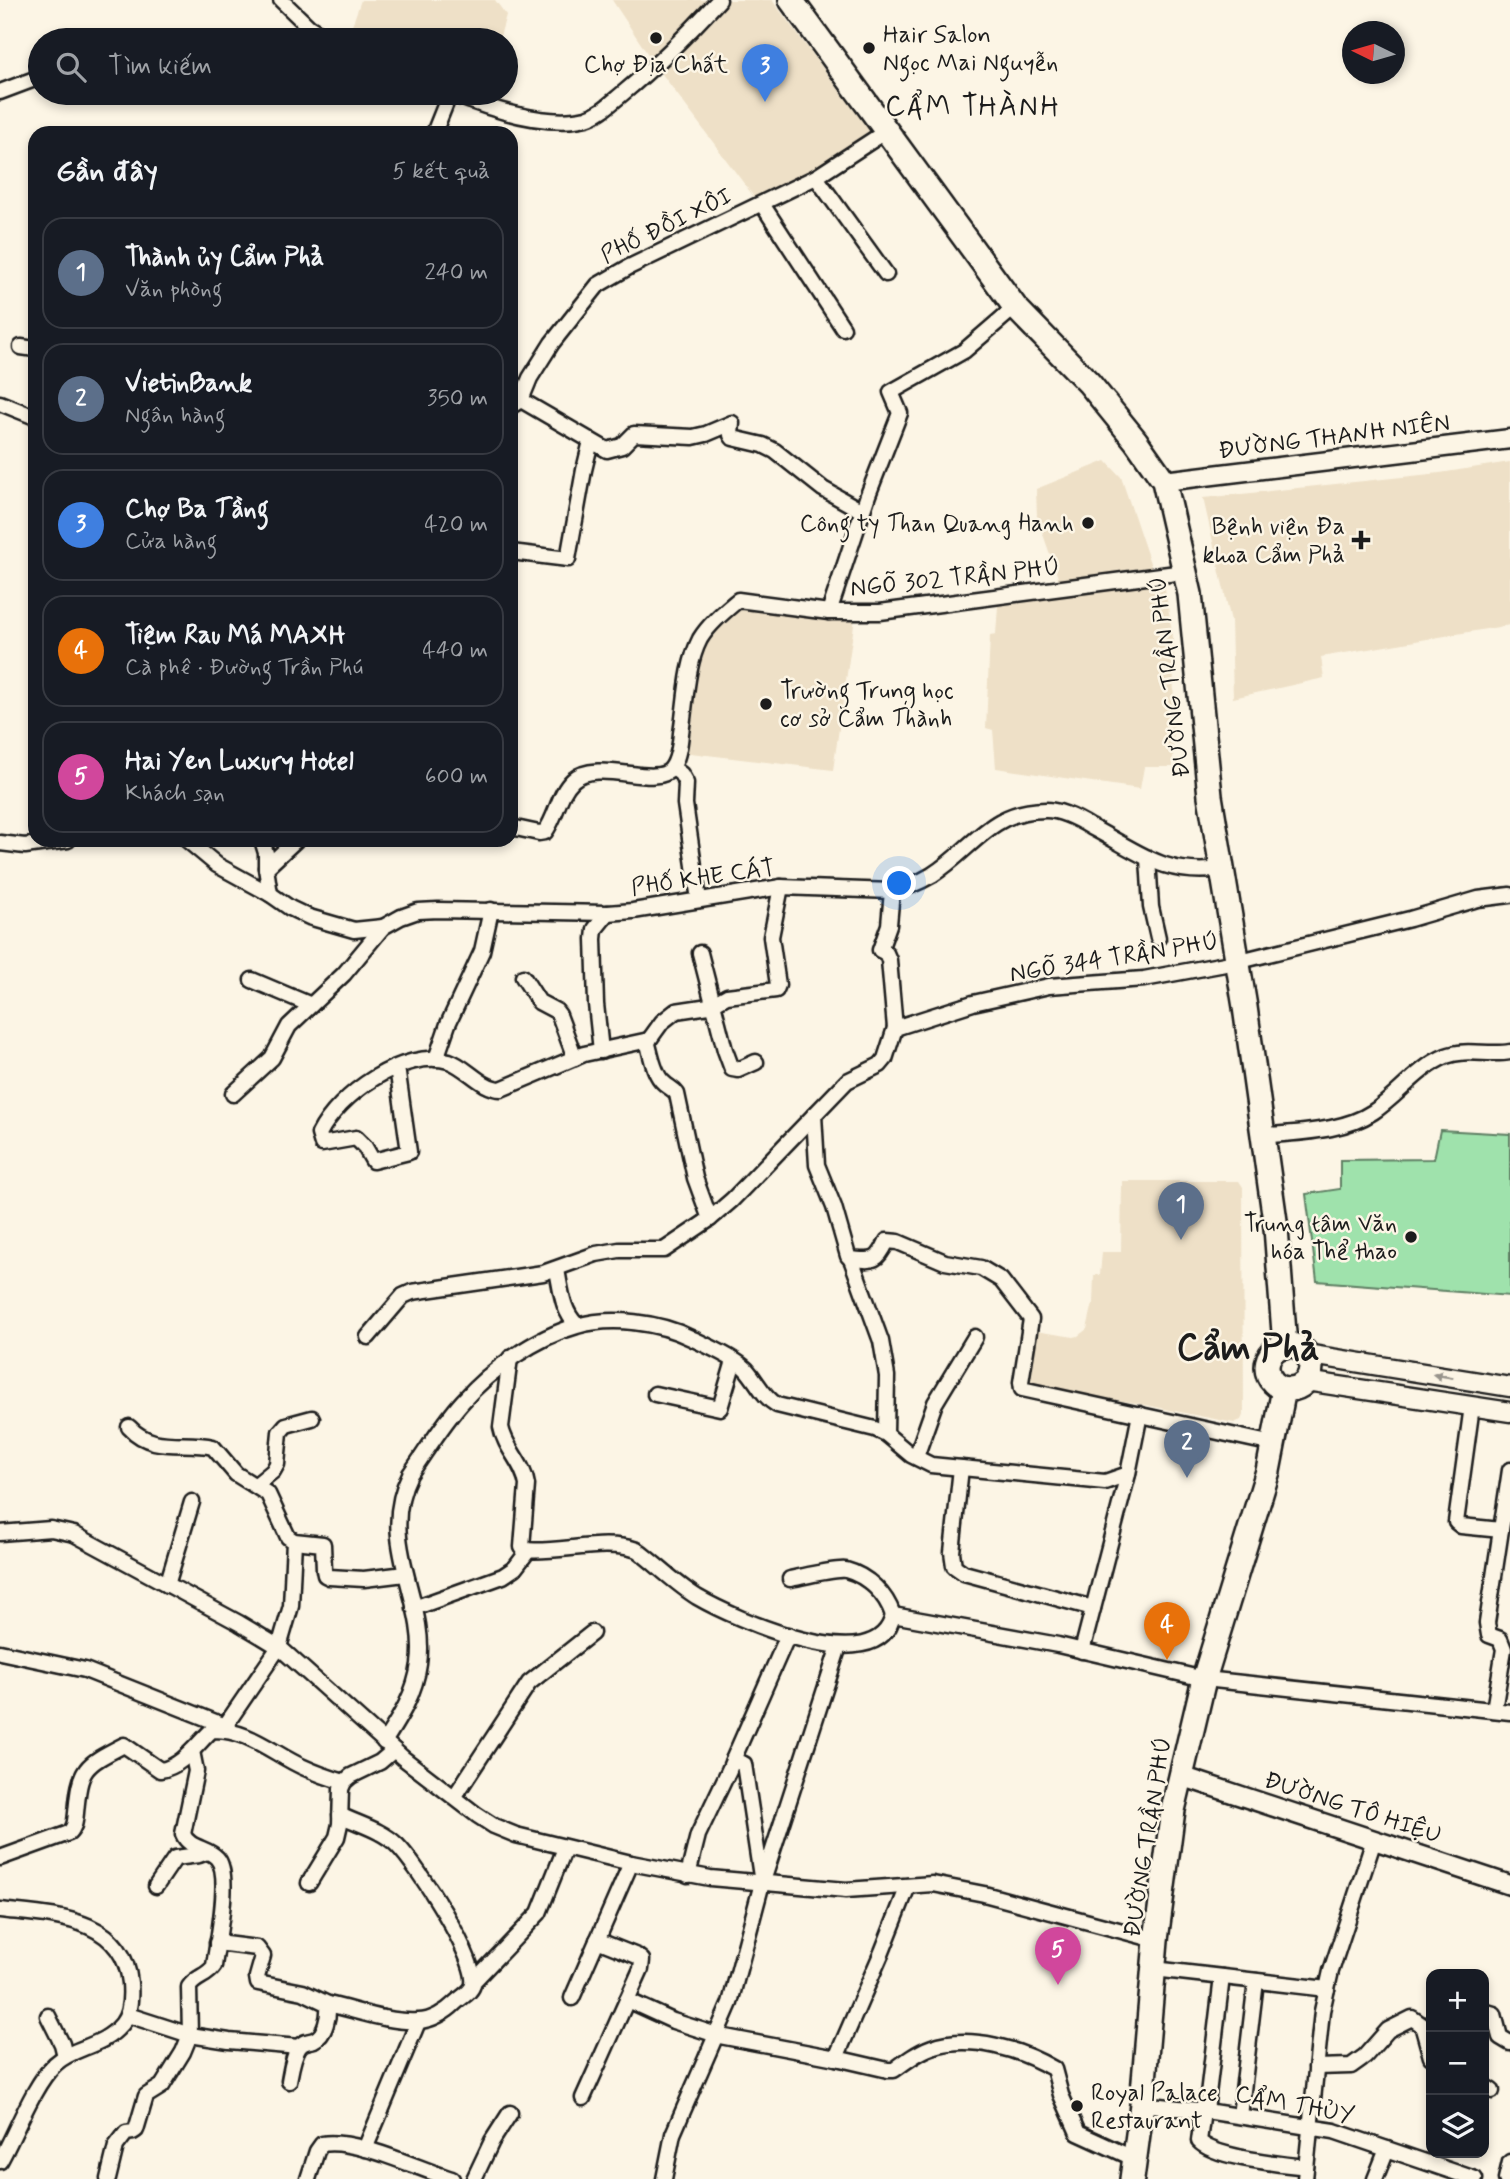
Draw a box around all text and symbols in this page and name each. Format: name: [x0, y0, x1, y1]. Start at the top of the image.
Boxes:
place label: Hair Salon Ngọc Mai Nguyễn: [883, 20, 1058, 82]
north arrow: [1342, 21, 1405, 84]
search box: [28, 28, 518, 105]
marker: Chợ Địa Chất: [648, 30, 664, 46]
marker: Hair Salon Ngọc Mai Nguyễn: [861, 40, 877, 56]
pin: 3: [742, 44, 788, 102]
icon: search: [52, 48, 90, 86]
text: Tìm kiếm: [108, 50, 212, 84]
place label: Chợ Địa Chất: [584, 50, 728, 81]
district label: CẨM THÀNH: [885, 89, 1061, 126]
text: Gần đây: [56, 152, 158, 191]
text: 5 kết quả: [392, 157, 490, 187]
street label: PHỐ ĐỒI XÔI: [596, 181, 737, 271]
text: Thành ủy Cẩm Phả: [125, 241, 324, 275]
text: 1: [76, 258, 86, 288]
text: 240 m: [424, 258, 488, 288]
text: Văn phòng: [125, 275, 223, 305]
text: VietinBank: [125, 367, 252, 401]
text: 2: [75, 384, 87, 414]
text: 350 m: [427, 384, 488, 414]
text: Ngân hàng: [125, 401, 225, 431]
street label: ĐƯỜNG THANH NIÊN: [1217, 408, 1452, 467]
text: Chợ Ba Tầng: [125, 493, 269, 527]
place label: Công ty Than Quang Hanh: [800, 509, 1074, 543]
text: 3: [76, 510, 86, 540]
text: 420 m: [424, 510, 488, 540]
place label: Bệnh viện Đa khoa Cẩm Phả: [1203, 512, 1345, 571]
marker: Công ty Than Quang Hanh: [1080, 515, 1096, 531]
text: Cửa hàng: [125, 527, 217, 557]
marker: Bệnh viện Đa khoa Cẩm Phả: [1351, 530, 1371, 550]
street label: NGÕ 302 TRẦN PHÚ: [849, 551, 1062, 605]
street label: ĐƯỜNG TRẦN PHÚ: [1142, 574, 1198, 779]
text: Tiệm Rau Má MAXH: [125, 619, 345, 653]
text: 4: [74, 636, 88, 666]
text: 440 m: [422, 636, 488, 666]
text: Cà phê · Đường Trần Phú: [125, 653, 363, 683]
place label: Trường Trung học cơ sở Cẩm Thành: [780, 676, 954, 735]
marker: Trường Trung học cơ sở Cẩm Thành: [758, 696, 774, 712]
text: Hai Yen Luxury Hotel: [125, 745, 354, 779]
text: 5: [74, 762, 88, 792]
text: 600 m: [425, 762, 488, 792]
text: Khách sạn: [125, 779, 225, 809]
street label: PHỐ KHE CÁT: [629, 852, 777, 904]
your location: [882, 866, 916, 900]
street label: NGÕ 344 TRẦN PHÚ: [1007, 926, 1221, 990]
pin: 1: [1158, 1182, 1204, 1240]
place label: Trung tâm Văn hóa Thể thao: [1244, 1209, 1397, 1268]
marker: Trung tâm Văn hóa Thể thao: [1403, 1229, 1419, 1245]
district label: Cẩm Phả: [1176, 1324, 1320, 1373]
one-way arrow: [1432, 1370, 1454, 1381]
pin: 2: [1164, 1420, 1210, 1478]
pin: 4: [1144, 1602, 1190, 1660]
street label: ĐƯỜNG TRẦN PHÚ: [1116, 1735, 1180, 1940]
street label: ĐƯỜNG TÔ HIỆU: [1260, 1765, 1445, 1852]
pin: 5: [1035, 1927, 1081, 1985]
map controls: [1426, 1969, 1489, 2158]
button: +: [1426, 1969, 1489, 2032]
button: −: [1426, 2032, 1489, 2095]
place label: Royal Palace Restaurant: [1091, 2078, 1218, 2137]
street label: CẨM THỦY: [1233, 2079, 1357, 2132]
button: layers: [1426, 2095, 1489, 2158]
marker: Royal Palace Restaurant: [1069, 2098, 1085, 2114]

